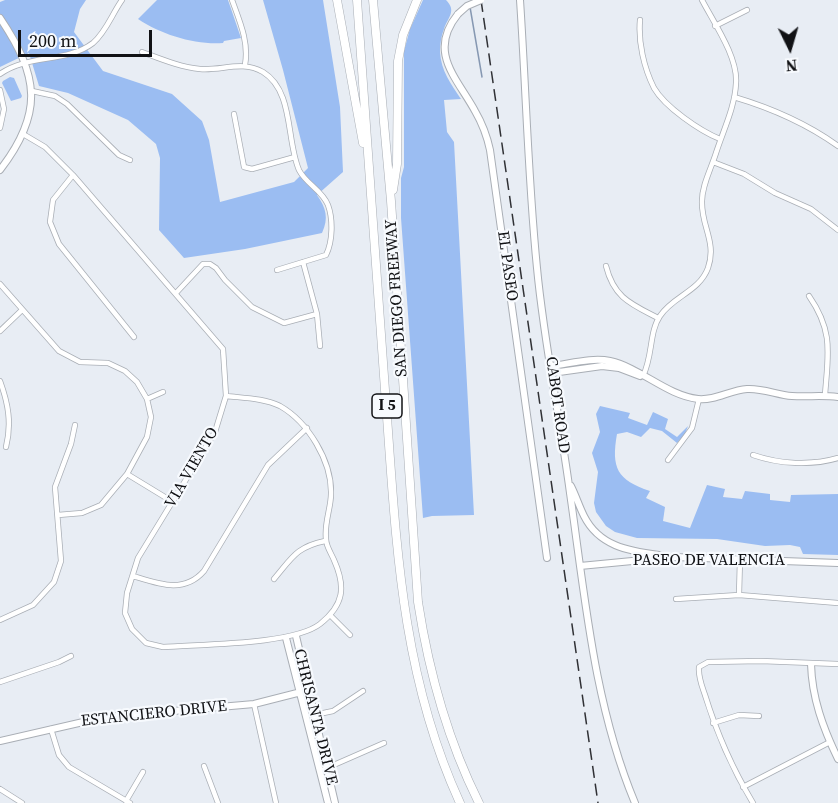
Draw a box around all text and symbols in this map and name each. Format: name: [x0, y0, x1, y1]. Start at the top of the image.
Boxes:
scale bar: [21, 18, 154, 56]
north arrow: [760, 18, 820, 78]
text: 200 m: [29, 28, 76, 53]
text: N: [785, 54, 798, 77]
street label: SAN DIEGO FREEWAY: [382, 219, 412, 377]
street label: EL PASEO: [493, 230, 521, 302]
street label: CABOT ROAD: [541, 355, 573, 455]
road number: I 5: [372, 394, 402, 418]
street label: VIA VIENTO: [161, 424, 223, 512]
street label: PASEO DE VALENCIA: [633, 551, 785, 571]
street label: CHRISANTA DRIVE: [289, 647, 341, 787]
street label: ESTANCIERO DRIVE: [80, 697, 228, 731]

